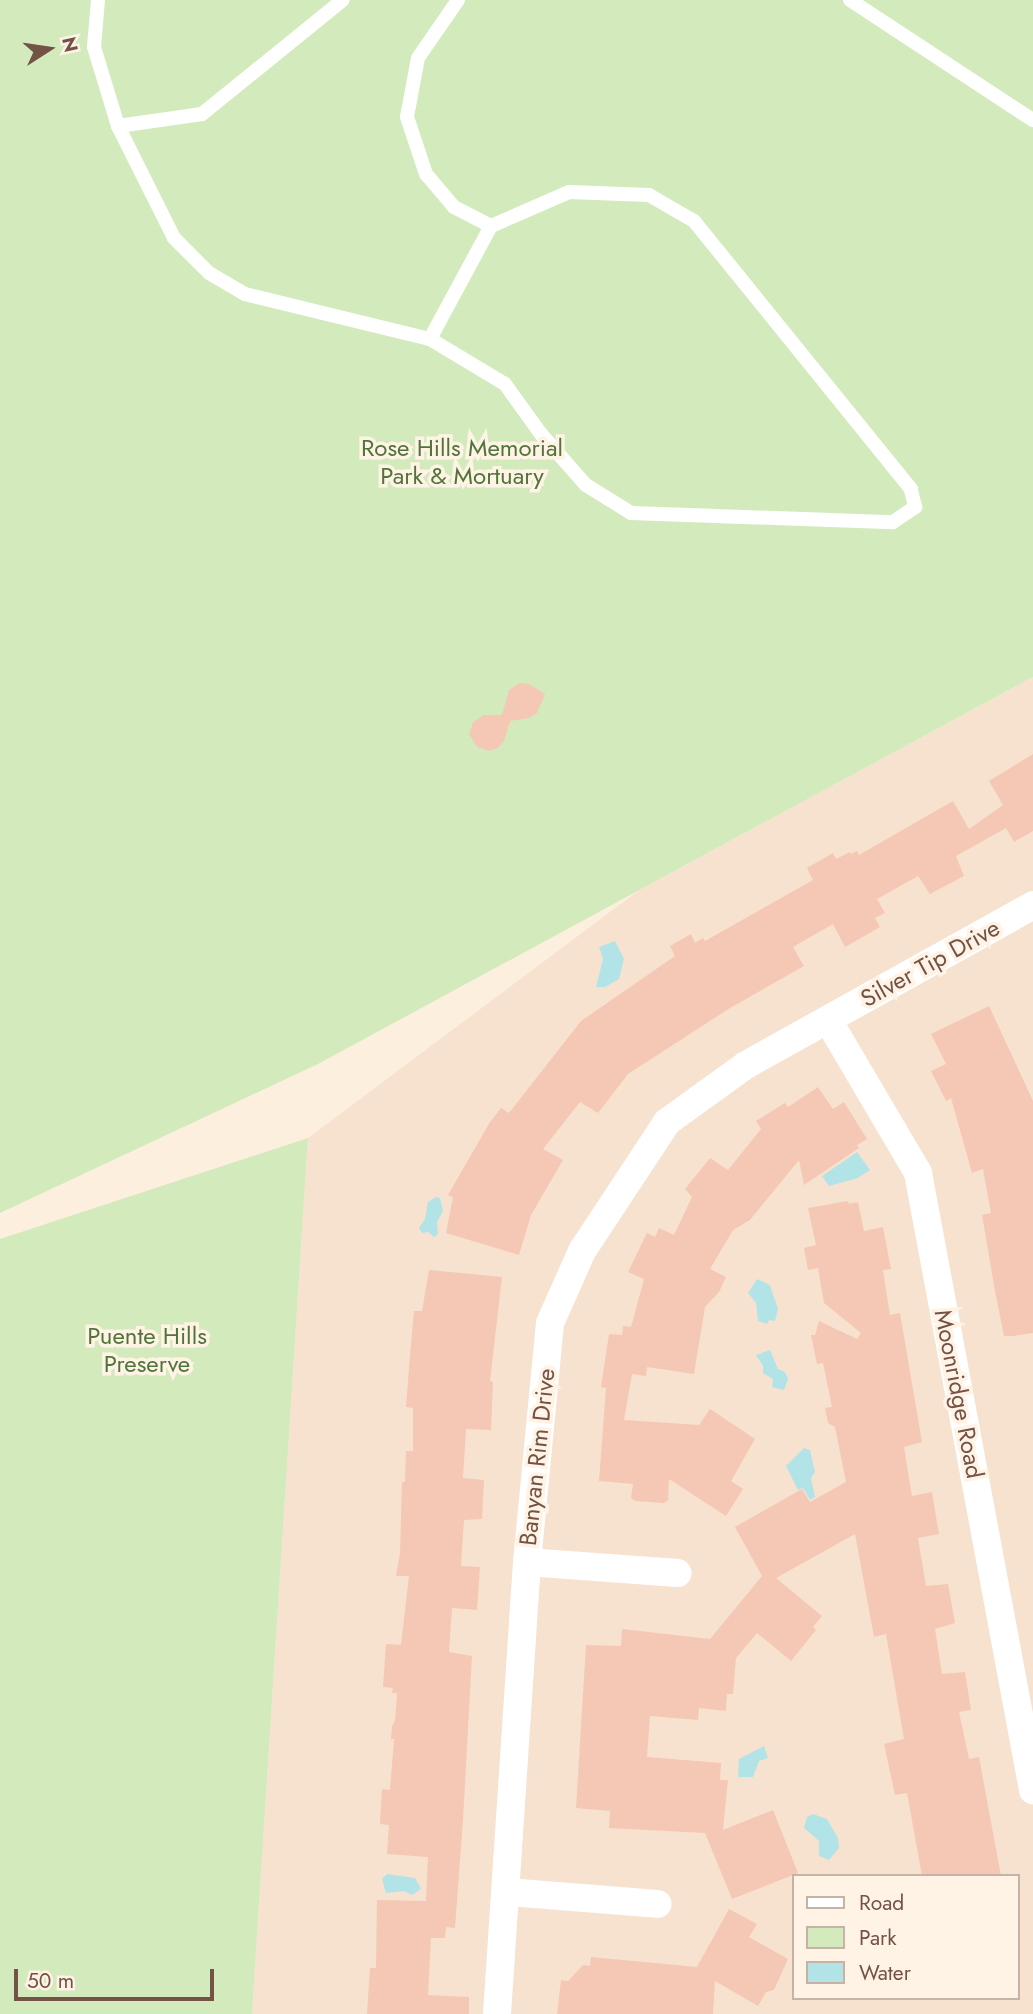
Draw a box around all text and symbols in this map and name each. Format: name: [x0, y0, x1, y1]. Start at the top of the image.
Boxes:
north arrow: [14, 14, 84, 84]
text: N: [55, 34, 85, 55]
park label: Rose Hills Memorial Park & Mortuary: [361, 434, 563, 490]
street label: Silver Tip Drive: [855, 913, 1005, 1013]
street label: Moonridge Road: [929, 1307, 989, 1481]
park label: Puente Hills Preserve: [87, 1322, 207, 1378]
street label: Banyan Rim Drive: [513, 1367, 561, 1547]
legend: [792, 1874, 1019, 2000]
text: Road: [859, 1888, 904, 1918]
text: Park: [859, 1923, 896, 1953]
scale bar: [18, 1954, 217, 1998]
text: Water: [859, 1958, 911, 1988]
text: 50 m: [27, 1966, 74, 1996]

